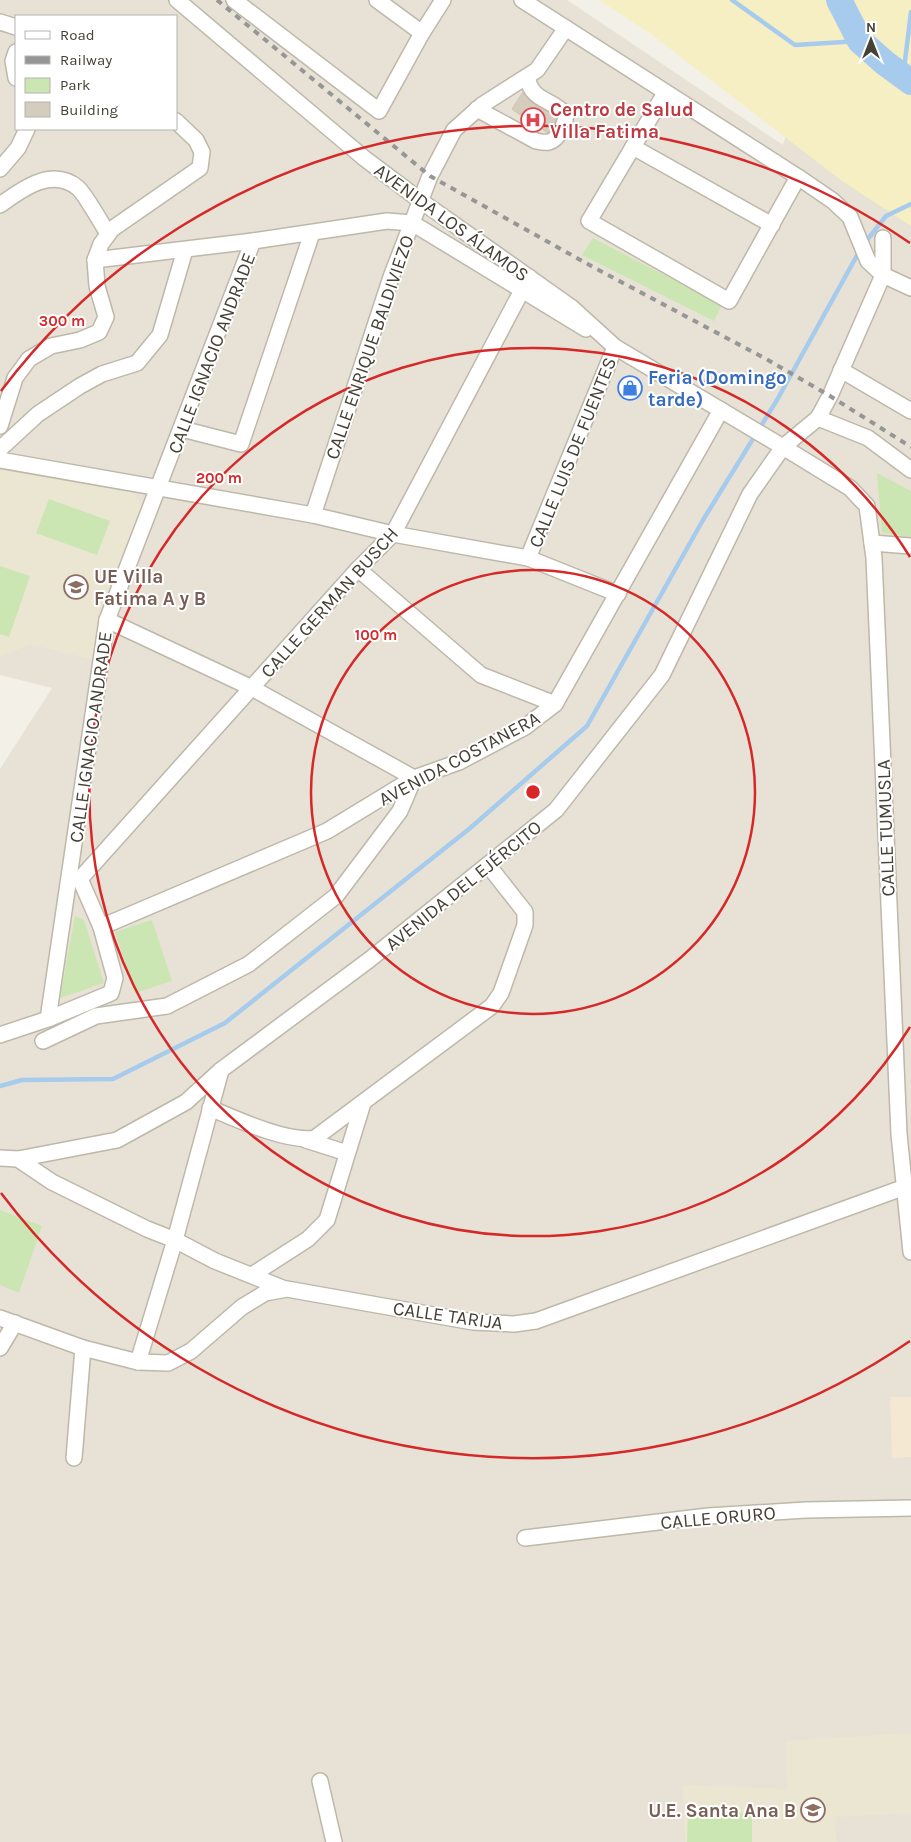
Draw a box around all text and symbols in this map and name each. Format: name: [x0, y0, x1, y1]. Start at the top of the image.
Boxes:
legend: [15, 15, 178, 130]
north arrow: [846, 15, 896, 65]
text: N: [866, 19, 876, 36]
text: Road: [60, 26, 95, 44]
text: Railway: [60, 51, 112, 69]
text: Park: [60, 76, 90, 94]
place label: Centro de Salud Villa Fatima: [550, 99, 694, 143]
text: Building: [60, 101, 118, 119]
hospital icon: Centro de Salud Villa Fatima: [520, 107, 546, 133]
street label: AVENIDA LOS ÁLAMOS: [370, 159, 534, 286]
street label: CALLE ENRIQUE BALDIVIEZO: [321, 232, 419, 462]
street label: CALLE IGNACIO ANDRADE: [164, 250, 260, 457]
text: 300 m: [39, 312, 85, 330]
street label: CALLE LUIS DE FUENTES: [525, 354, 621, 551]
place label: Feria (Domingo tarde): [648, 367, 787, 411]
shop icon: Feria (Domingo tarde): [617, 375, 643, 401]
text: 200 m: [196, 469, 242, 487]
street label: CALLE GERMAN BUSCH: [256, 523, 403, 682]
place label: UE Villa Fatima A y B: [94, 566, 206, 610]
school or university icon: UE Villa Fatima A y B: [63, 574, 89, 600]
text: 100 m: [355, 626, 397, 644]
street label: CALLE IGNACIO ANDRADE: [65, 630, 117, 844]
street label: AVENIDA COSTANERA: [375, 707, 544, 811]
street label: CALLE TUMUSLA: [873, 759, 899, 897]
centre of rings: [524, 783, 542, 801]
street label: AVENIDA DEL EJÉRCITO: [381, 815, 546, 955]
street label: CALLE TARIJA: [392, 1297, 504, 1335]
street label: CALLE ORURO: [659, 1502, 777, 1534]
school or university icon: U.E. Santa Ana B: [800, 1797, 826, 1823]
place label: U.E. Santa Ana B: [648, 1800, 796, 1822]

